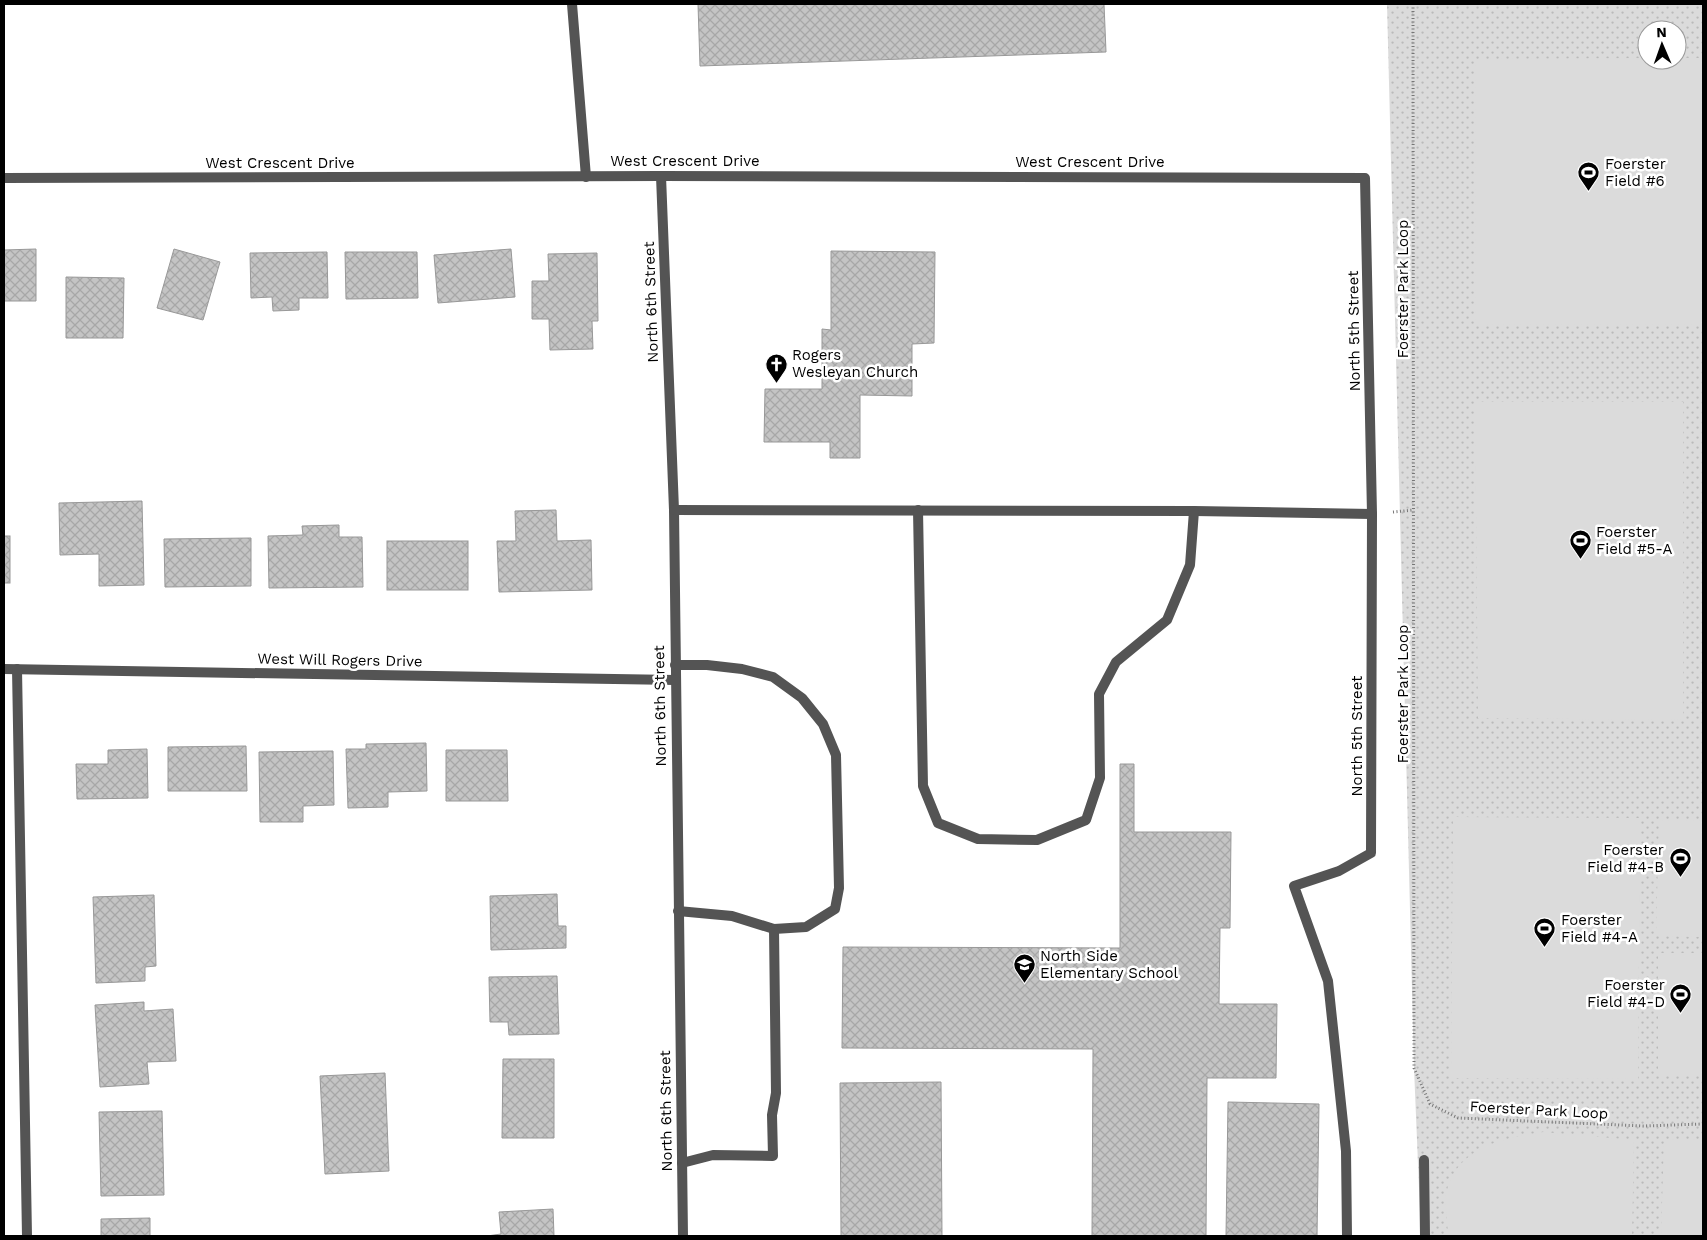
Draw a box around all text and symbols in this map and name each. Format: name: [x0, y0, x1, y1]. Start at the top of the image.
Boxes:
north arrow: [1637, 20, 1687, 70]
text: N: [1656, 24, 1667, 40]
street label: West Crescent Drive: [610, 152, 760, 170]
street label: West Crescent Drive: [1015, 153, 1165, 171]
street label: West Crescent Drive: [205, 154, 355, 172]
place label: Foerster Field #6: [1605, 155, 1666, 190]
sports icon: Foerster Field #6: [1577, 161, 1601, 192]
street label: Foerster Park Loop: [1394, 220, 1412, 358]
street label: North 6th Street: [640, 240, 662, 363]
street label: North 5th Street: [1344, 270, 1364, 392]
place label: Rogers Wesleyan Church: [792, 346, 918, 381]
church icon: Rogers Wesleyan Church: [764, 352, 788, 383]
place label: Foerster Field #5-A: [1596, 523, 1673, 558]
sports icon: Foerster Field #5-A: [1568, 529, 1592, 560]
street label: Foerster Park Loop: [1394, 625, 1412, 763]
street label: North 6th Street: [650, 645, 670, 767]
street label: West Will Rogers Drive: [257, 650, 423, 670]
street label: North 5th Street: [1348, 675, 1366, 796]
place label: Foerster Field #4-B: [1587, 841, 1664, 876]
sports icon: Foerster Field #4-B: [1668, 847, 1692, 878]
place label: Foerster Field #4-A: [1561, 911, 1638, 946]
sports icon: Foerster Field #4-A: [1533, 917, 1557, 948]
place label: North Side Elementary School: [1040, 947, 1179, 982]
school or university icon: North Side Elementary School: [1012, 953, 1036, 984]
place label: Foerster Field #4-D: [1587, 976, 1665, 1011]
sports icon: Foerster Field #4-D: [1669, 982, 1693, 1013]
street label: North 6th Street: [656, 1050, 676, 1172]
street label: Foerster Park Loop: [1469, 1097, 1609, 1123]

